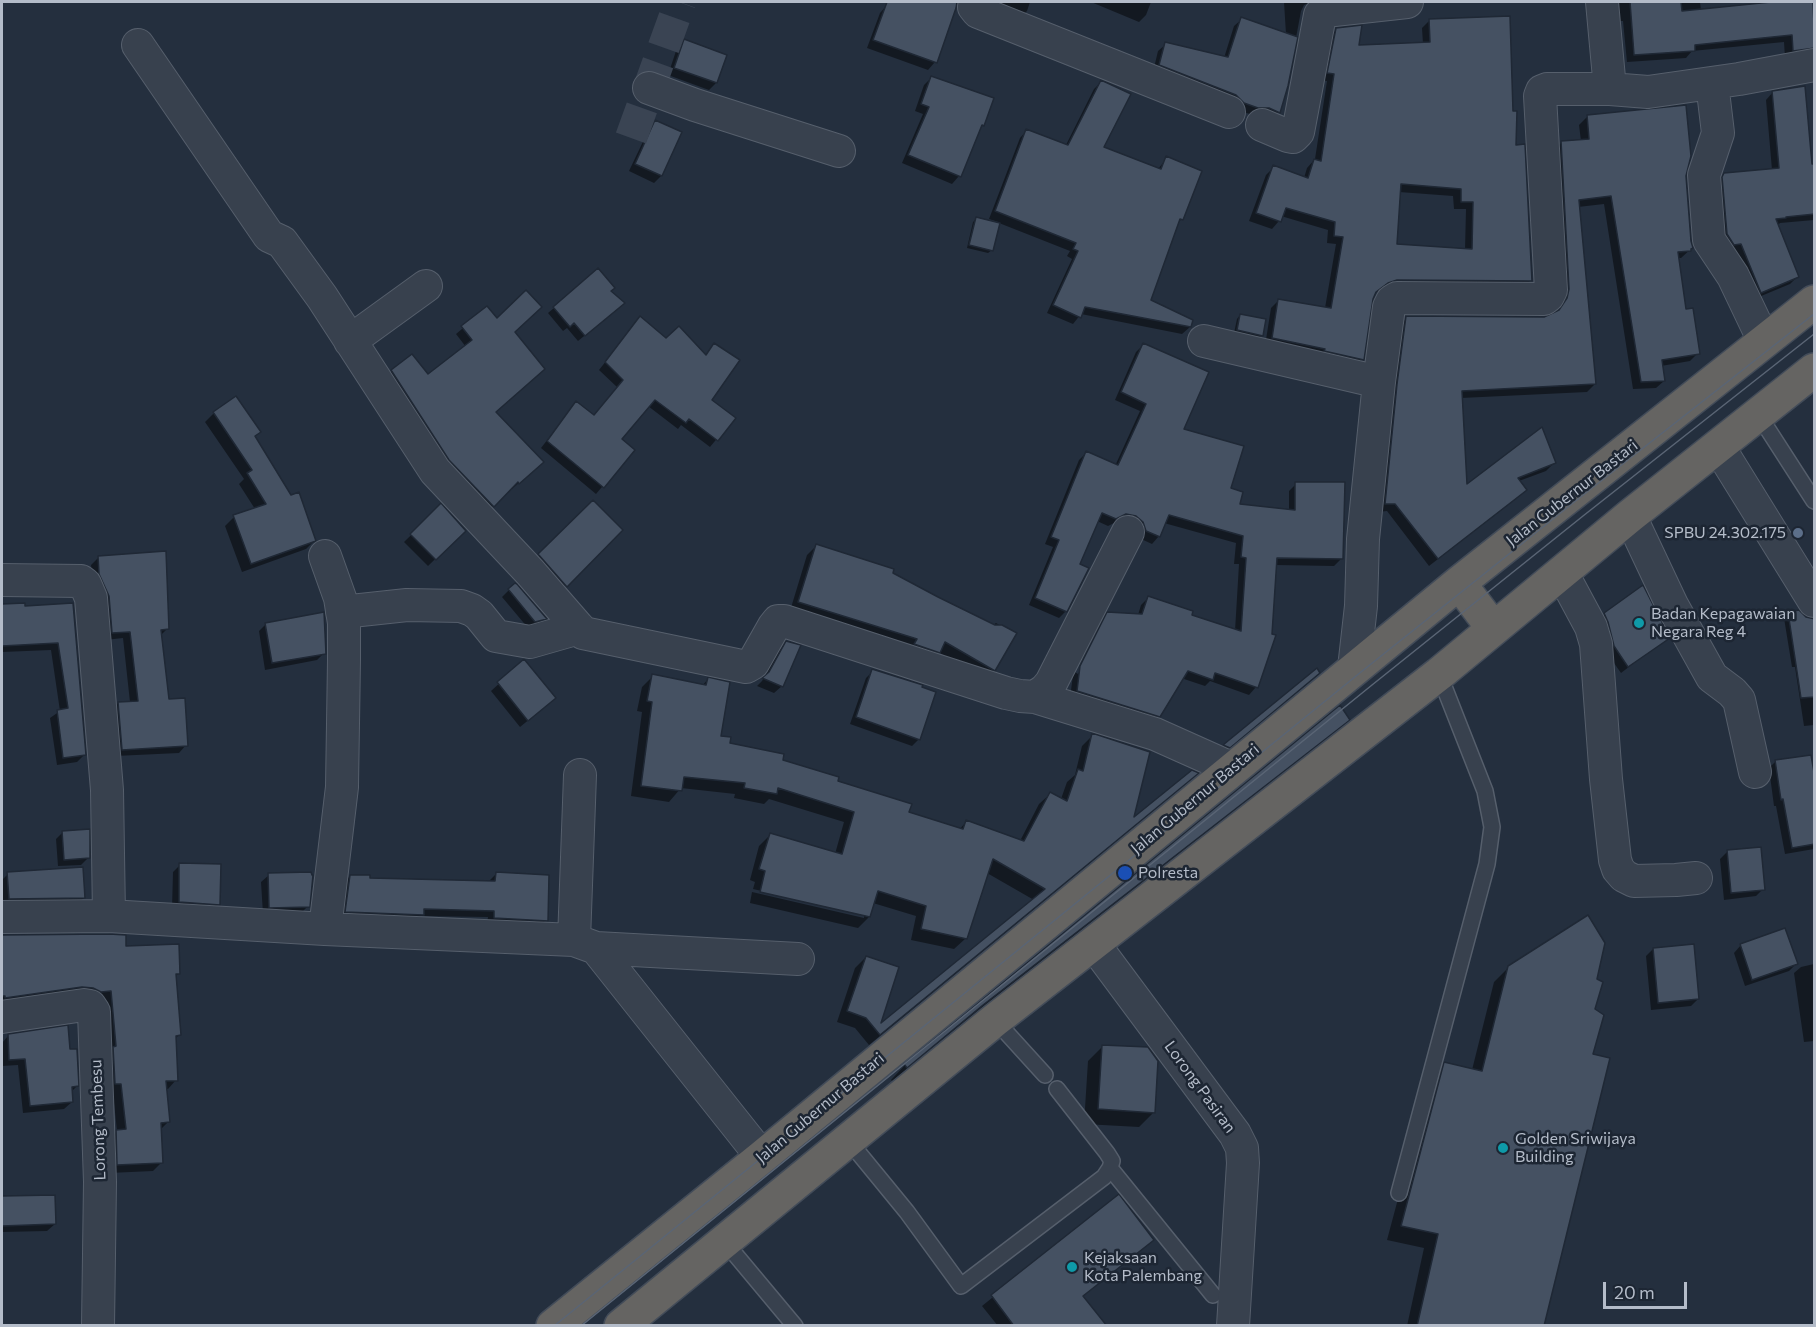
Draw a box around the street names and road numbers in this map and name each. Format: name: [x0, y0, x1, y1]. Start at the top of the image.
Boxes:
street label: Jalan Gubernur Bastari: [1502, 436, 1642, 550]
street label: Jalan Gubernur Bastari: [1127, 740, 1263, 858]
street label: Lorong Pasiran: [1160, 1037, 1240, 1137]
street label: Jalan Gubernur Bastari: [752, 1049, 888, 1167]
street label: Lorong Tembesu: [86, 1059, 110, 1181]

